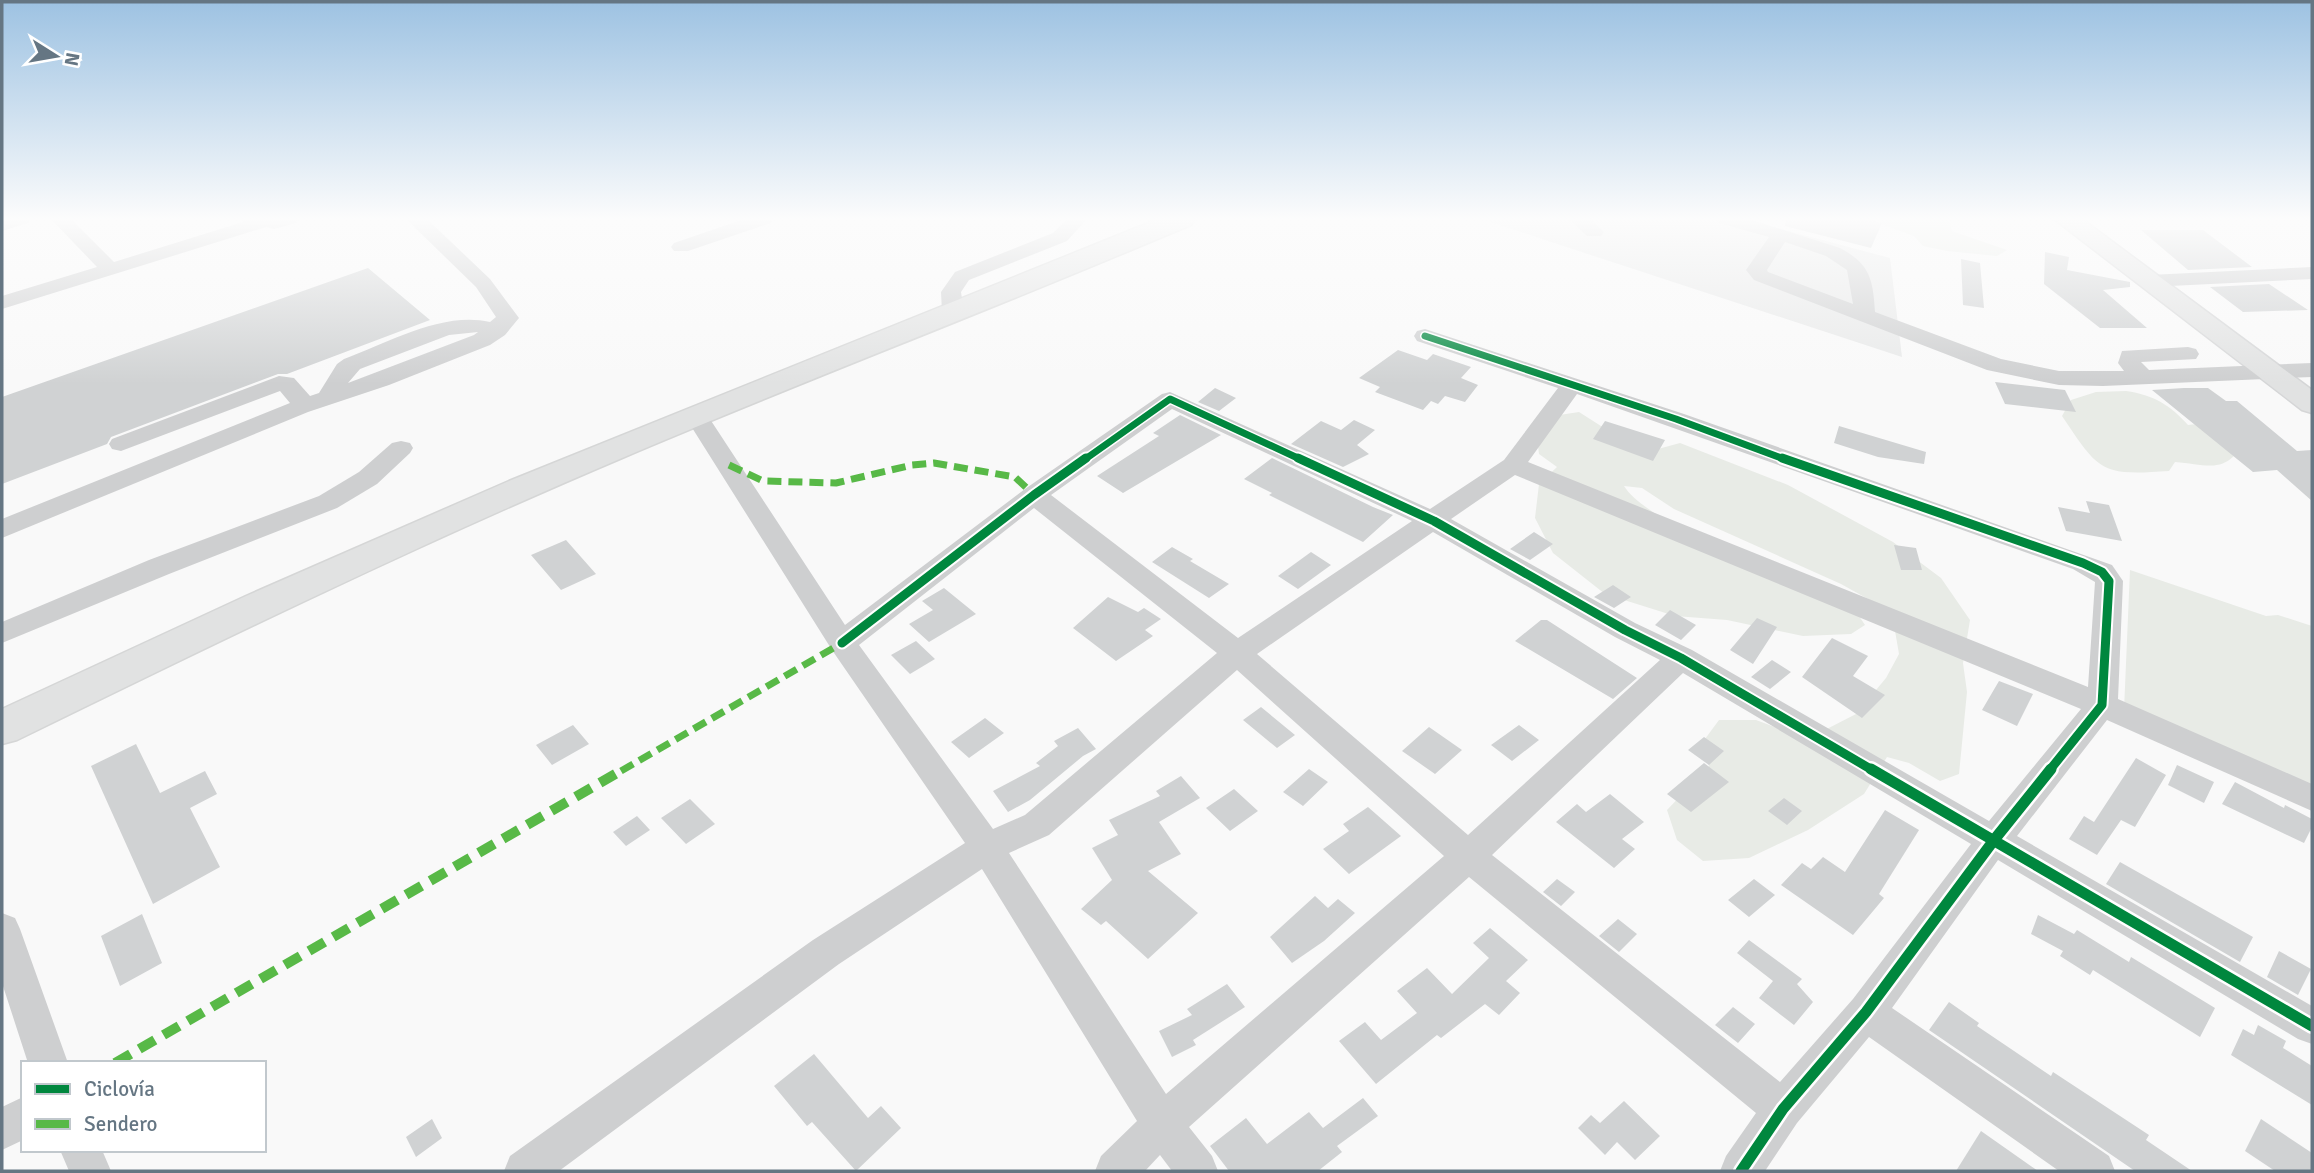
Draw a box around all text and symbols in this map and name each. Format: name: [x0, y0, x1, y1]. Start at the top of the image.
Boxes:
north arrow: [21, 21, 91, 91]
text: N: [59, 50, 85, 68]
legend: [21, 1061, 266, 1152]
text: Ciclovía: [84, 1076, 155, 1102]
text: Sendero: [84, 1111, 158, 1137]

